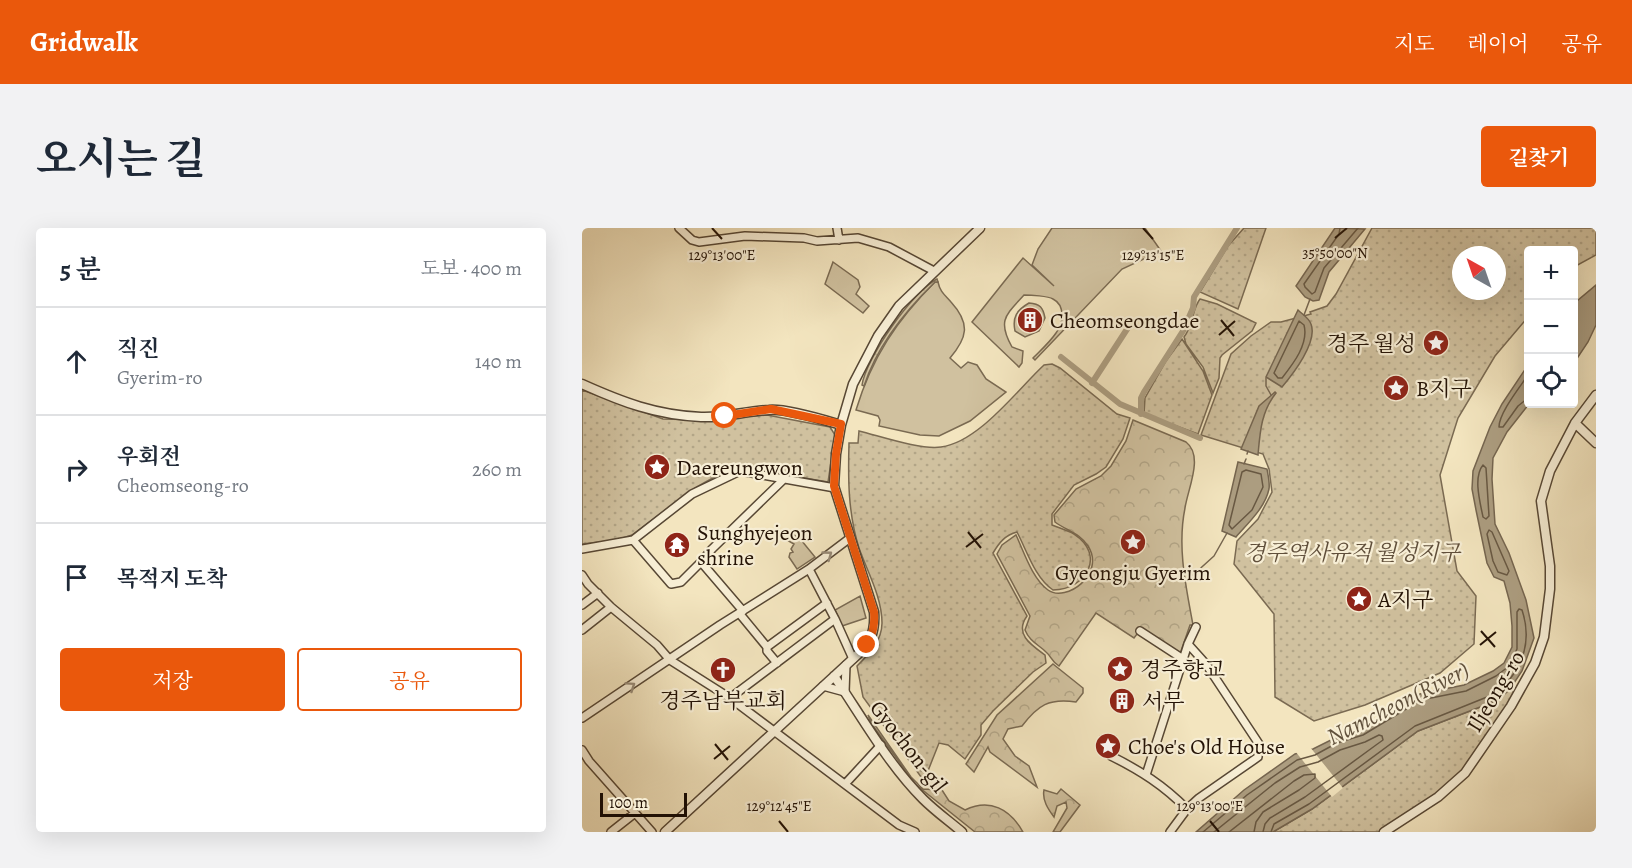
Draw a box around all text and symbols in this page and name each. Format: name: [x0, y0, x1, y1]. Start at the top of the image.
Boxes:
text: Gridwalk: [30, 23, 138, 61]
text: 지도: [1394, 30, 1435, 58]
text: 레이어: [1468, 30, 1528, 58]
text: 공유: [1561, 30, 1602, 58]
button: 길찾기: [1481, 126, 1596, 187]
text: 오시는 길: [36, 130, 206, 187]
text: 35°50'00"N: [1302, 243, 1368, 263]
text: 129°13'00"E: [689, 245, 755, 265]
text: 129°13'15"E: [1122, 245, 1184, 265]
north arrow: [1452, 246, 1506, 300]
map controls: [1524, 246, 1578, 408]
button: +: [1524, 246, 1578, 300]
text: 5 분: [60, 252, 101, 287]
text: 도보 · 400 m: [421, 255, 522, 282]
button: −: [1524, 300, 1578, 354]
building icon: Cheomseongdae: [1015, 305, 1045, 335]
place label: Cheomseongdae: [1050, 306, 1199, 336]
place icon: 경주 월성: [1421, 328, 1451, 358]
place label: 경주 월성: [1327, 329, 1416, 359]
text: 직진: [117, 334, 160, 364]
icon: ahead: [60, 345, 93, 378]
text: 140 m: [475, 348, 522, 375]
button: locate: [1524, 354, 1578, 408]
text: Gyerim-ro: [117, 364, 202, 391]
place icon: B지구: [1381, 373, 1411, 403]
place label: B지구: [1416, 374, 1472, 404]
route start: [711, 402, 737, 428]
text: 우회전: [117, 442, 181, 472]
place icon: Daereungwon: [642, 452, 672, 482]
icon: right: [60, 453, 93, 486]
place label: Daereungwon: [676, 453, 803, 483]
text: 260 m: [472, 456, 522, 483]
text: Cheomseong-ro: [117, 472, 249, 499]
place label: Sunghyejeon shrine: [697, 518, 813, 573]
place icon: Gyeongju Gyerim: [1118, 527, 1148, 557]
temple icon: Sunghyejeon shrine: [662, 530, 692, 560]
park label: 경주역사유적 월성지구: [1244, 538, 1462, 568]
one-way arrow: [821, 551, 832, 562]
place label: Gyeongju Gyerim: [1055, 558, 1211, 588]
icon: arrive: [60, 561, 93, 594]
text: 목적지 도착: [117, 564, 227, 594]
place icon: A지구: [1344, 584, 1374, 614]
place label: A지구: [1377, 585, 1433, 615]
route end: [853, 631, 879, 657]
street label: Iljeong-ro: [1460, 645, 1532, 738]
button: 저장: [60, 648, 285, 711]
button: 공유: [297, 648, 522, 711]
water label: Namcheon(River): [1321, 653, 1475, 753]
place icon: 경주향교: [1105, 654, 1135, 684]
church icon: 경주남부교회: [708, 655, 738, 685]
place label: 경주향교: [1140, 655, 1225, 685]
one-way arrow: [624, 682, 635, 693]
place label: 경주남부교회: [659, 686, 787, 716]
building icon: 서무: [1107, 686, 1137, 716]
place label: 서무: [1142, 687, 1185, 717]
street label: Gyochon-gil: [863, 694, 954, 799]
place icon: Choe's Old House: [1093, 731, 1123, 761]
place label: Choe's Old House: [1128, 732, 1285, 762]
scale bar: [600, 790, 687, 818]
text: 100 m: [609, 792, 648, 814]
text: 129°12'45"E: [746, 796, 812, 816]
text: 129°13'00"E: [1177, 796, 1243, 816]

